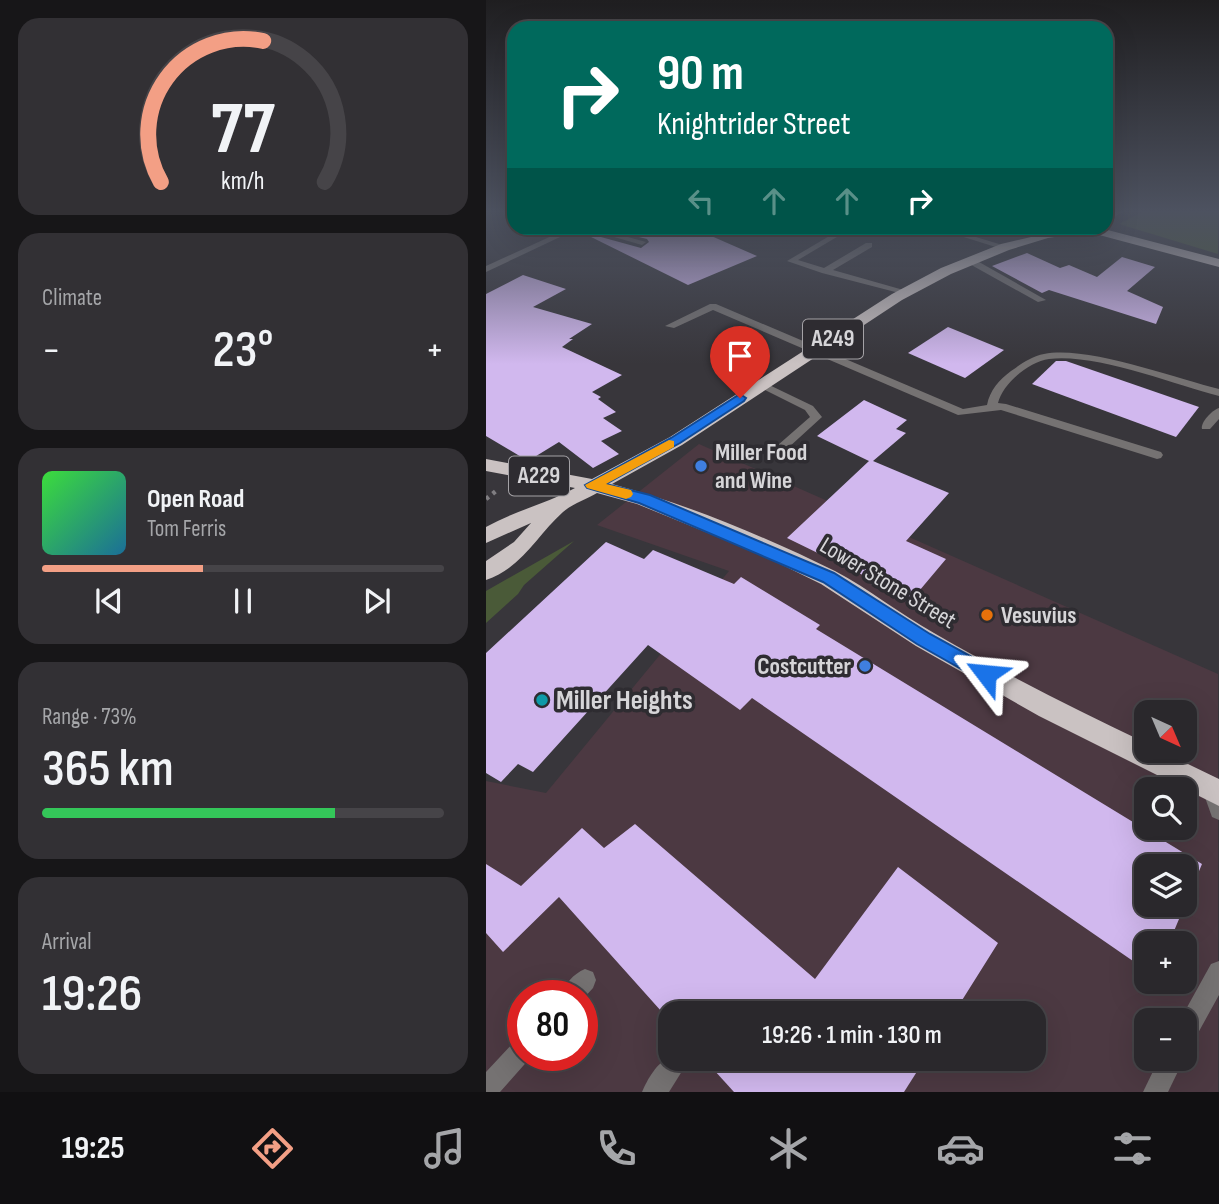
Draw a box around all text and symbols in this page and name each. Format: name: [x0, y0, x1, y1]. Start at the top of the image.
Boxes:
text: 90 m: [657, 45, 744, 104]
icon: right: [542, 49, 633, 140]
text: 77: [211, 87, 275, 175]
text: Knightrider Street: [657, 105, 851, 144]
text: km/h: [221, 166, 265, 197]
icon: left: [682, 182, 720, 220]
icon: ahead: [755, 182, 793, 220]
icon: ahead: [828, 182, 866, 220]
icon: right: [901, 182, 939, 220]
text: Climate: [42, 284, 102, 312]
text: 23°: [213, 319, 273, 382]
road number: A249: [803, 320, 863, 358]
pin: [710, 326, 770, 398]
text: −: [42, 328, 61, 373]
text: +: [425, 328, 444, 373]
icon: arrive: [721, 337, 759, 375]
place label: Miller Food and Wine: [715, 438, 807, 495]
road number: A229: [509, 456, 569, 496]
marker: Miller Food and Wine: [693, 458, 709, 474]
text: Open Road: [147, 484, 244, 515]
text: Tom Ferris: [147, 515, 226, 543]
street label: Lower Stone Street: [815, 531, 961, 635]
icon: previous: [90, 582, 128, 620]
icon: pause: [224, 582, 262, 620]
icon: next: [358, 582, 396, 620]
place label: Vesuvius: [1001, 601, 1076, 630]
marker: Vesuvius: [979, 607, 995, 623]
position arrow: [949, 637, 1023, 711]
place label: Costcutter: [757, 652, 852, 681]
marker: Costcutter: [857, 658, 873, 674]
place label: Miller Heights: [556, 684, 693, 717]
marker: Miller Heights: [534, 692, 550, 708]
north arrow: [1134, 700, 1196, 763]
map controls: [1134, 700, 1197, 1071]
text: Range · 73%: [42, 703, 137, 731]
text: 365 km: [42, 738, 174, 801]
button: search: [1134, 777, 1197, 840]
button: layers: [1134, 854, 1197, 917]
text: Arrival: [42, 928, 91, 956]
button: +: [1134, 931, 1197, 994]
text: 19:26: [42, 963, 142, 1026]
speed limit sign: 80: [507, 980, 598, 1071]
button: −: [1134, 1008, 1197, 1071]
text: 19:26 · 1 min · 130 m: [762, 1020, 942, 1051]
icon: directions: [248, 1124, 297, 1173]
icon: music: [420, 1124, 469, 1173]
icon: phone: [592, 1124, 641, 1173]
icon: climate: [764, 1124, 813, 1173]
icon: car: [936, 1124, 985, 1173]
icon: filters: [1108, 1124, 1157, 1173]
text: 19:25: [62, 1129, 124, 1168]

